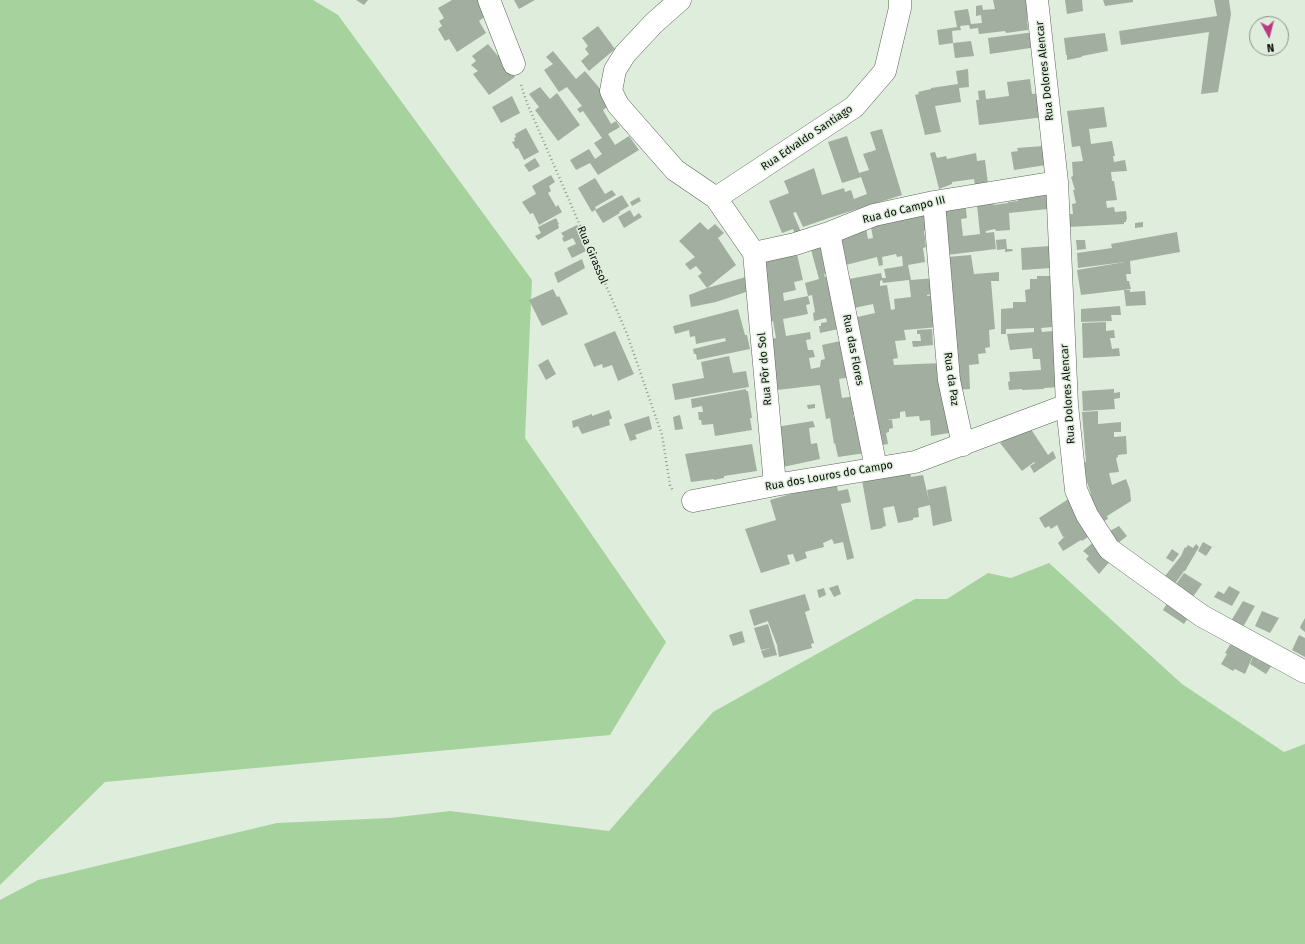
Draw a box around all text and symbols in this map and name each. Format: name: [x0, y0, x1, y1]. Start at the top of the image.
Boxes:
north arrow: [1249, 16, 1289, 56]
street label: Rua Dolores Alencar: [1033, 20, 1057, 122]
text: N: [1266, 41, 1275, 54]
street label: Rua Edvaldo Santiago: [759, 102, 855, 174]
street label: Rua do Campo III: [861, 193, 947, 227]
street label: Rua Girassol: [574, 224, 610, 286]
street label: Rua das Flores: [840, 313, 866, 387]
street label: Rua Pôr do Sol: [755, 332, 775, 406]
street label: Rua Dolores Alencar: [1058, 344, 1078, 444]
street label: Rua da Paz: [941, 351, 961, 407]
street label: Rua dos Louros do Campo: [764, 458, 894, 494]

